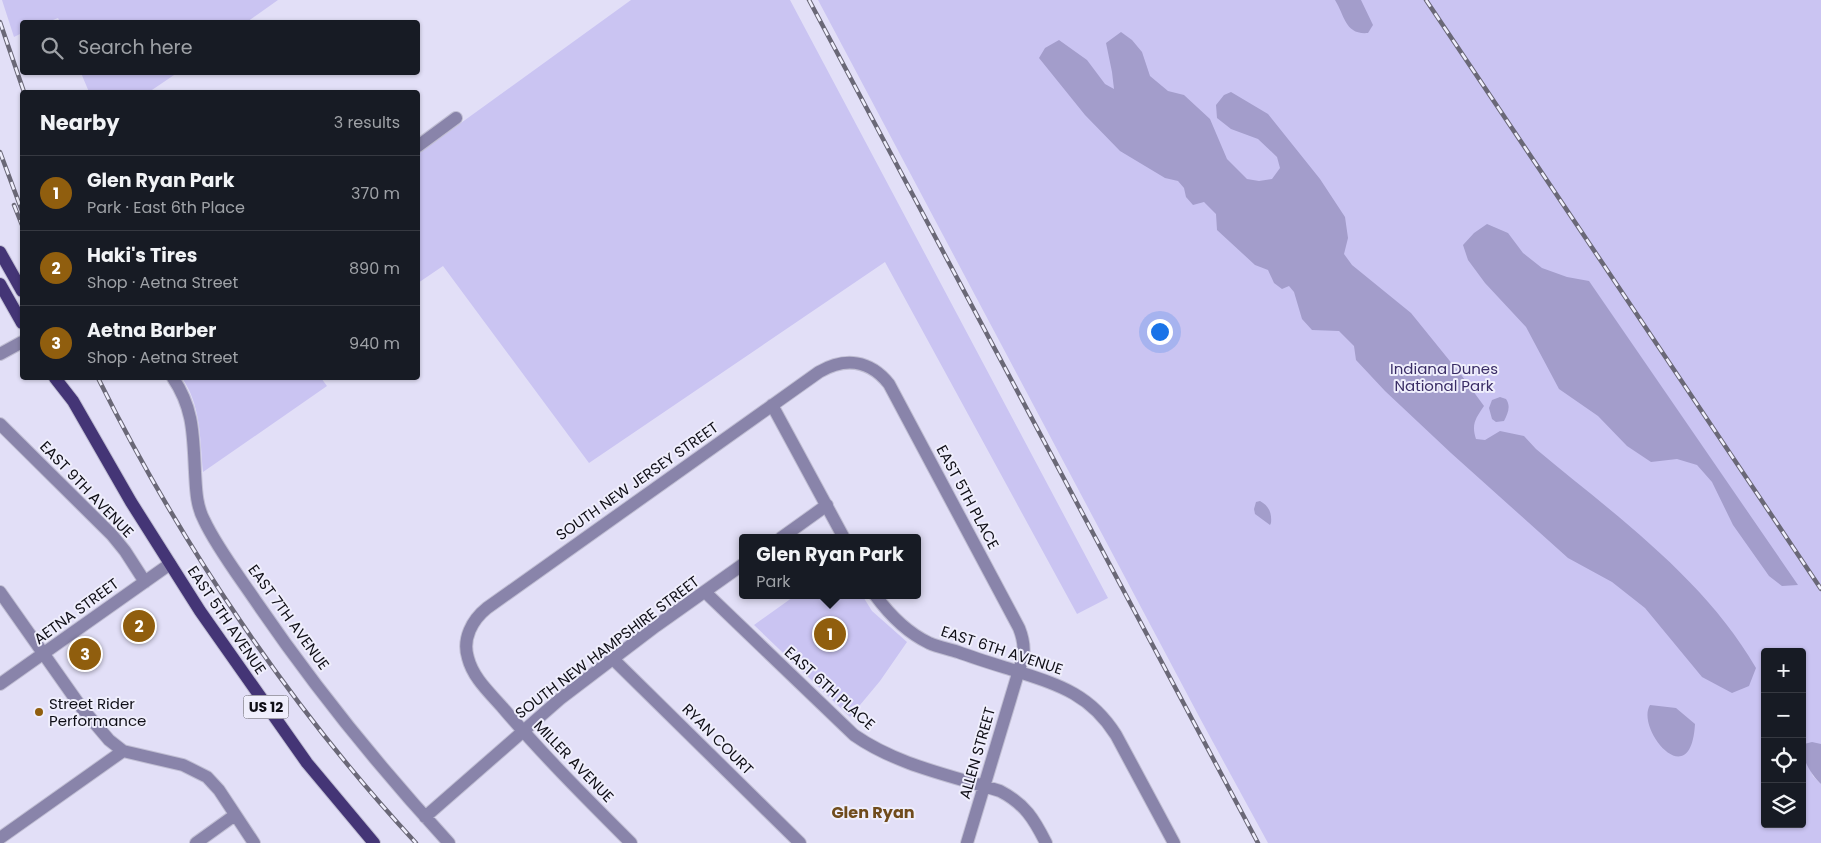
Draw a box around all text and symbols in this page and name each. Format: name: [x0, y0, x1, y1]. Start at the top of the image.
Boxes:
search box: [20, 20, 420, 75]
icon: search: [38, 34, 66, 62]
text: Search here: [78, 34, 192, 61]
text: Nearby: [40, 108, 120, 137]
text: 3 results: [334, 111, 400, 134]
text: Glen Ryan Park: [87, 167, 234, 194]
text: 1: [53, 182, 59, 205]
text: 370 m: [351, 182, 400, 205]
text: Park · East 6th Place: [87, 196, 245, 219]
text: Haki's Tires: [87, 242, 197, 269]
text: 2: [51, 257, 61, 280]
text: 890 m: [349, 257, 400, 280]
text: Shop · Aetna Street: [87, 271, 238, 294]
text: Aetna Barber: [87, 317, 216, 344]
your location: [1147, 319, 1173, 345]
text: 3: [51, 332, 61, 355]
text: 940 m: [349, 332, 400, 355]
text: Shop · Aetna Street: [87, 346, 238, 369]
park label: Indiana Dunes National Park: [1390, 358, 1498, 396]
street label: SOUTH NEW JERSEY STREET: [552, 417, 722, 545]
street label: EAST 9TH AVENUE: [35, 436, 139, 542]
street label: EAST 5TH PLACE: [932, 441, 1004, 553]
popup: [739, 534, 921, 599]
text: Glen Ryan Park: [756, 541, 904, 568]
street label: EAST 7TH AVENUE: [244, 560, 334, 674]
street label: EAST 5TH AVENUE: [183, 561, 271, 679]
text: Park: [756, 570, 791, 593]
street label: SOUTH NEW HAMPSHIRE STREET: [511, 571, 703, 723]
street label: AETNA STREET: [29, 573, 123, 649]
pin: 2: [123, 607, 155, 645]
pin: 1: [814, 615, 846, 653]
street label: EAST 6TH AVENUE: [938, 620, 1066, 680]
pin: 3: [69, 635, 101, 673]
street label: EAST 6TH PLACE: [780, 642, 880, 734]
map controls: [1761, 648, 1806, 828]
button: +: [1761, 648, 1806, 693]
place label: Street Rider Performance: [49, 693, 146, 731]
button: −: [1761, 693, 1806, 738]
road number: US 12: [244, 696, 288, 719]
street label: RYAN COURT: [678, 699, 758, 779]
street label: ALLEN STREET: [954, 705, 1000, 801]
marker: Street Rider Performance: [33, 706, 45, 718]
street label: MILLER AVENUE: [529, 715, 619, 807]
button: locate: [1761, 738, 1806, 783]
button: layers: [1761, 783, 1806, 828]
district label: Glen Ryan: [831, 801, 915, 824]

